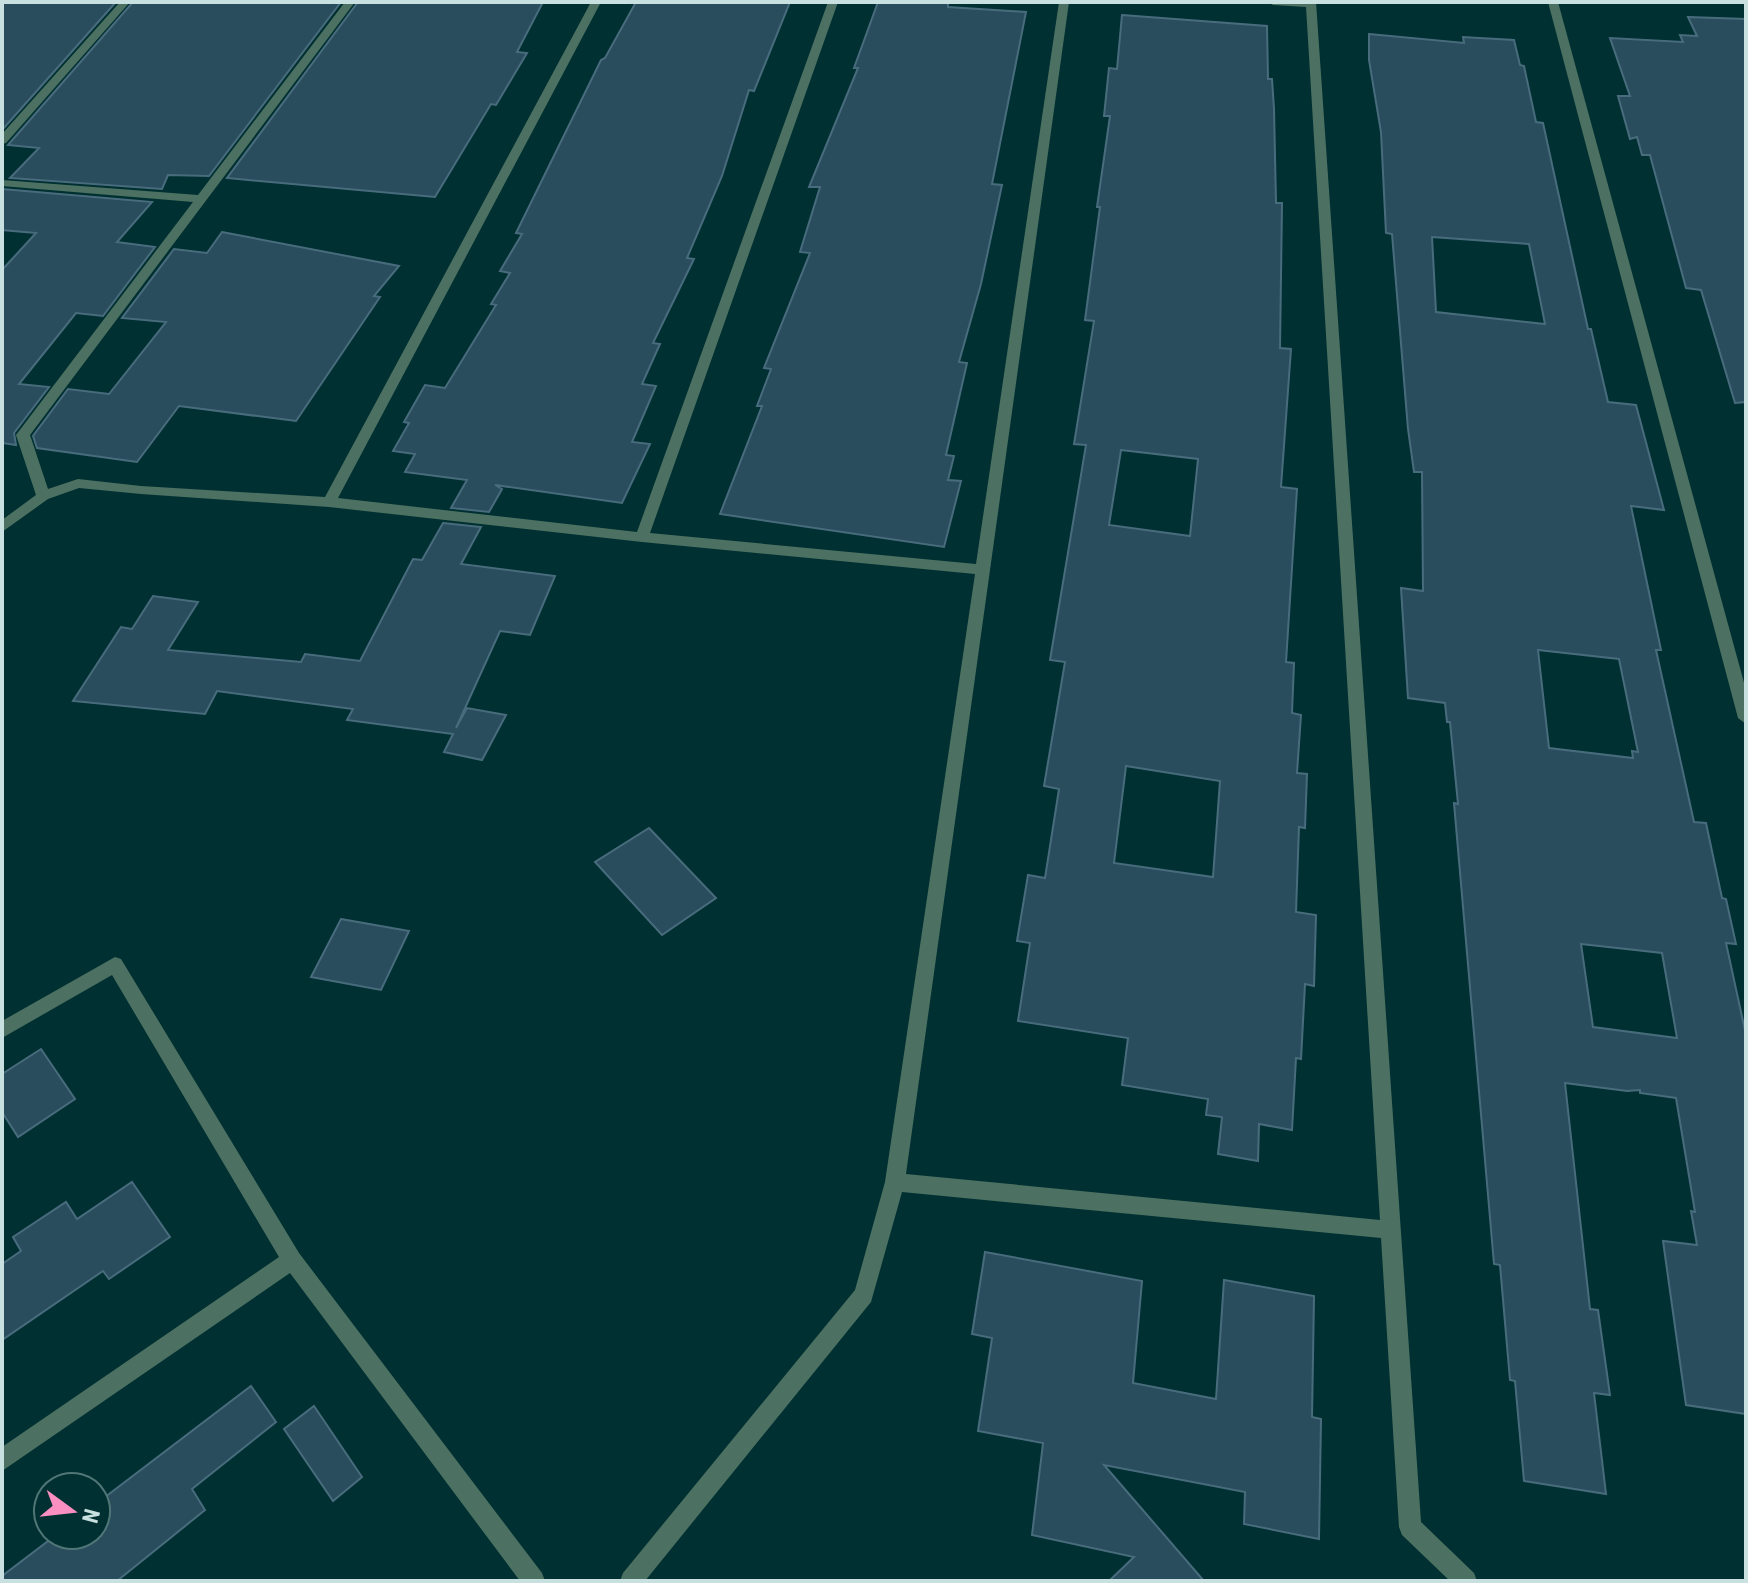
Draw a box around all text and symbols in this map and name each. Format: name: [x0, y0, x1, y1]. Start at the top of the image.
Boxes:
north arrow: [32, 1471, 112, 1551]
text: N: [77, 1506, 105, 1526]

